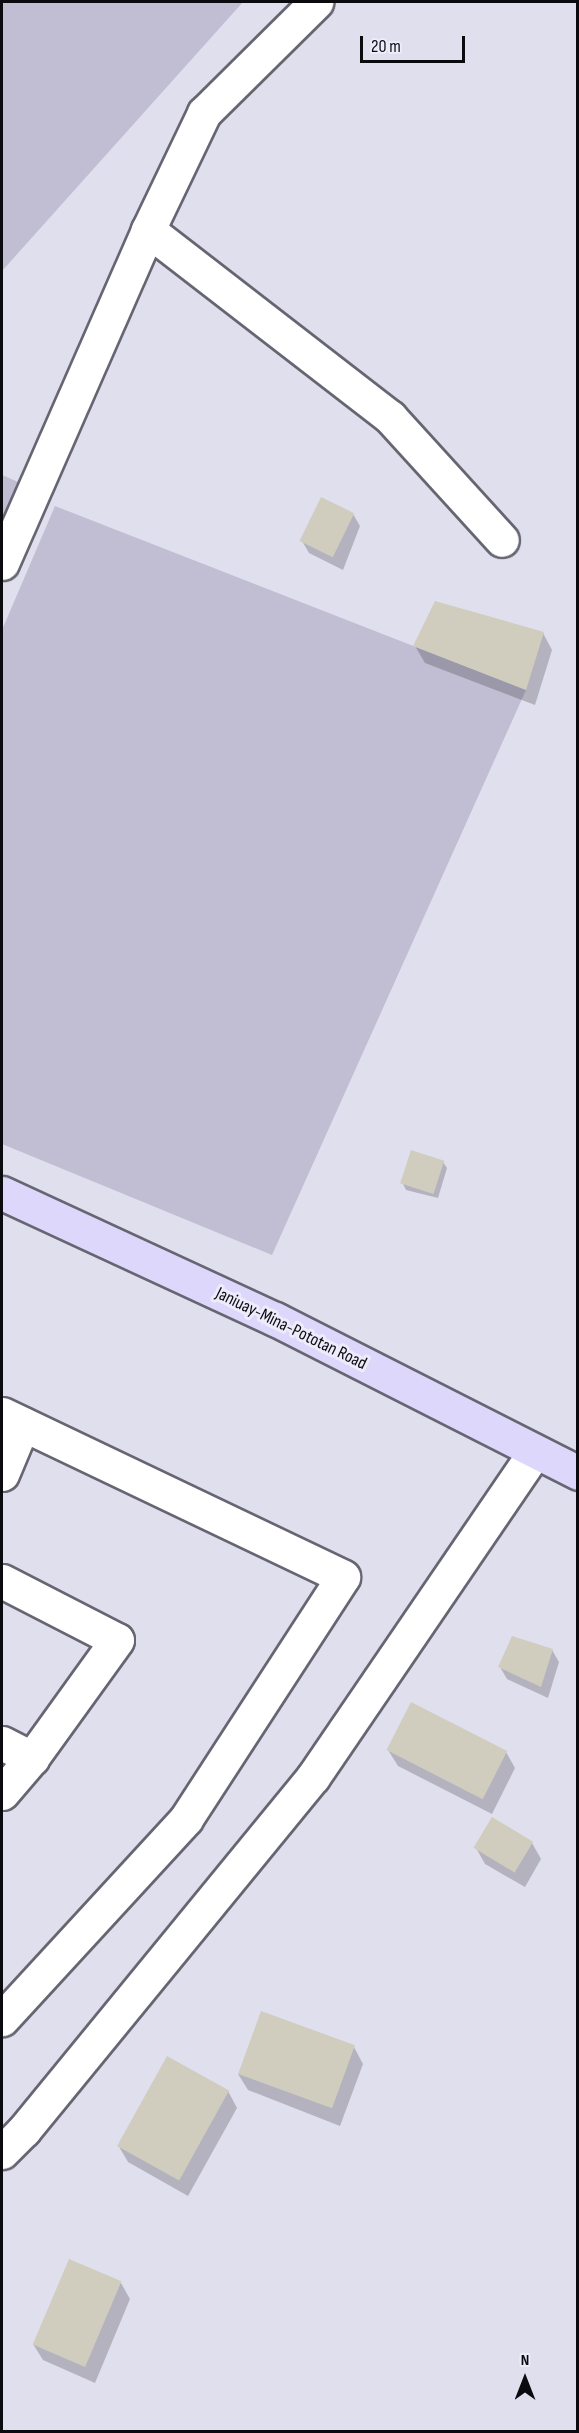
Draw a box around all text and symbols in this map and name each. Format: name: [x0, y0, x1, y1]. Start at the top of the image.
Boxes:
scale bar: [363, 24, 468, 62]
text: 20 m: [371, 36, 401, 57]
street label: Janiuay-Mina-Pototan Road: [212, 1283, 370, 1375]
north arrow: [495, 2349, 555, 2409]
text: N: [521, 2351, 529, 2370]

